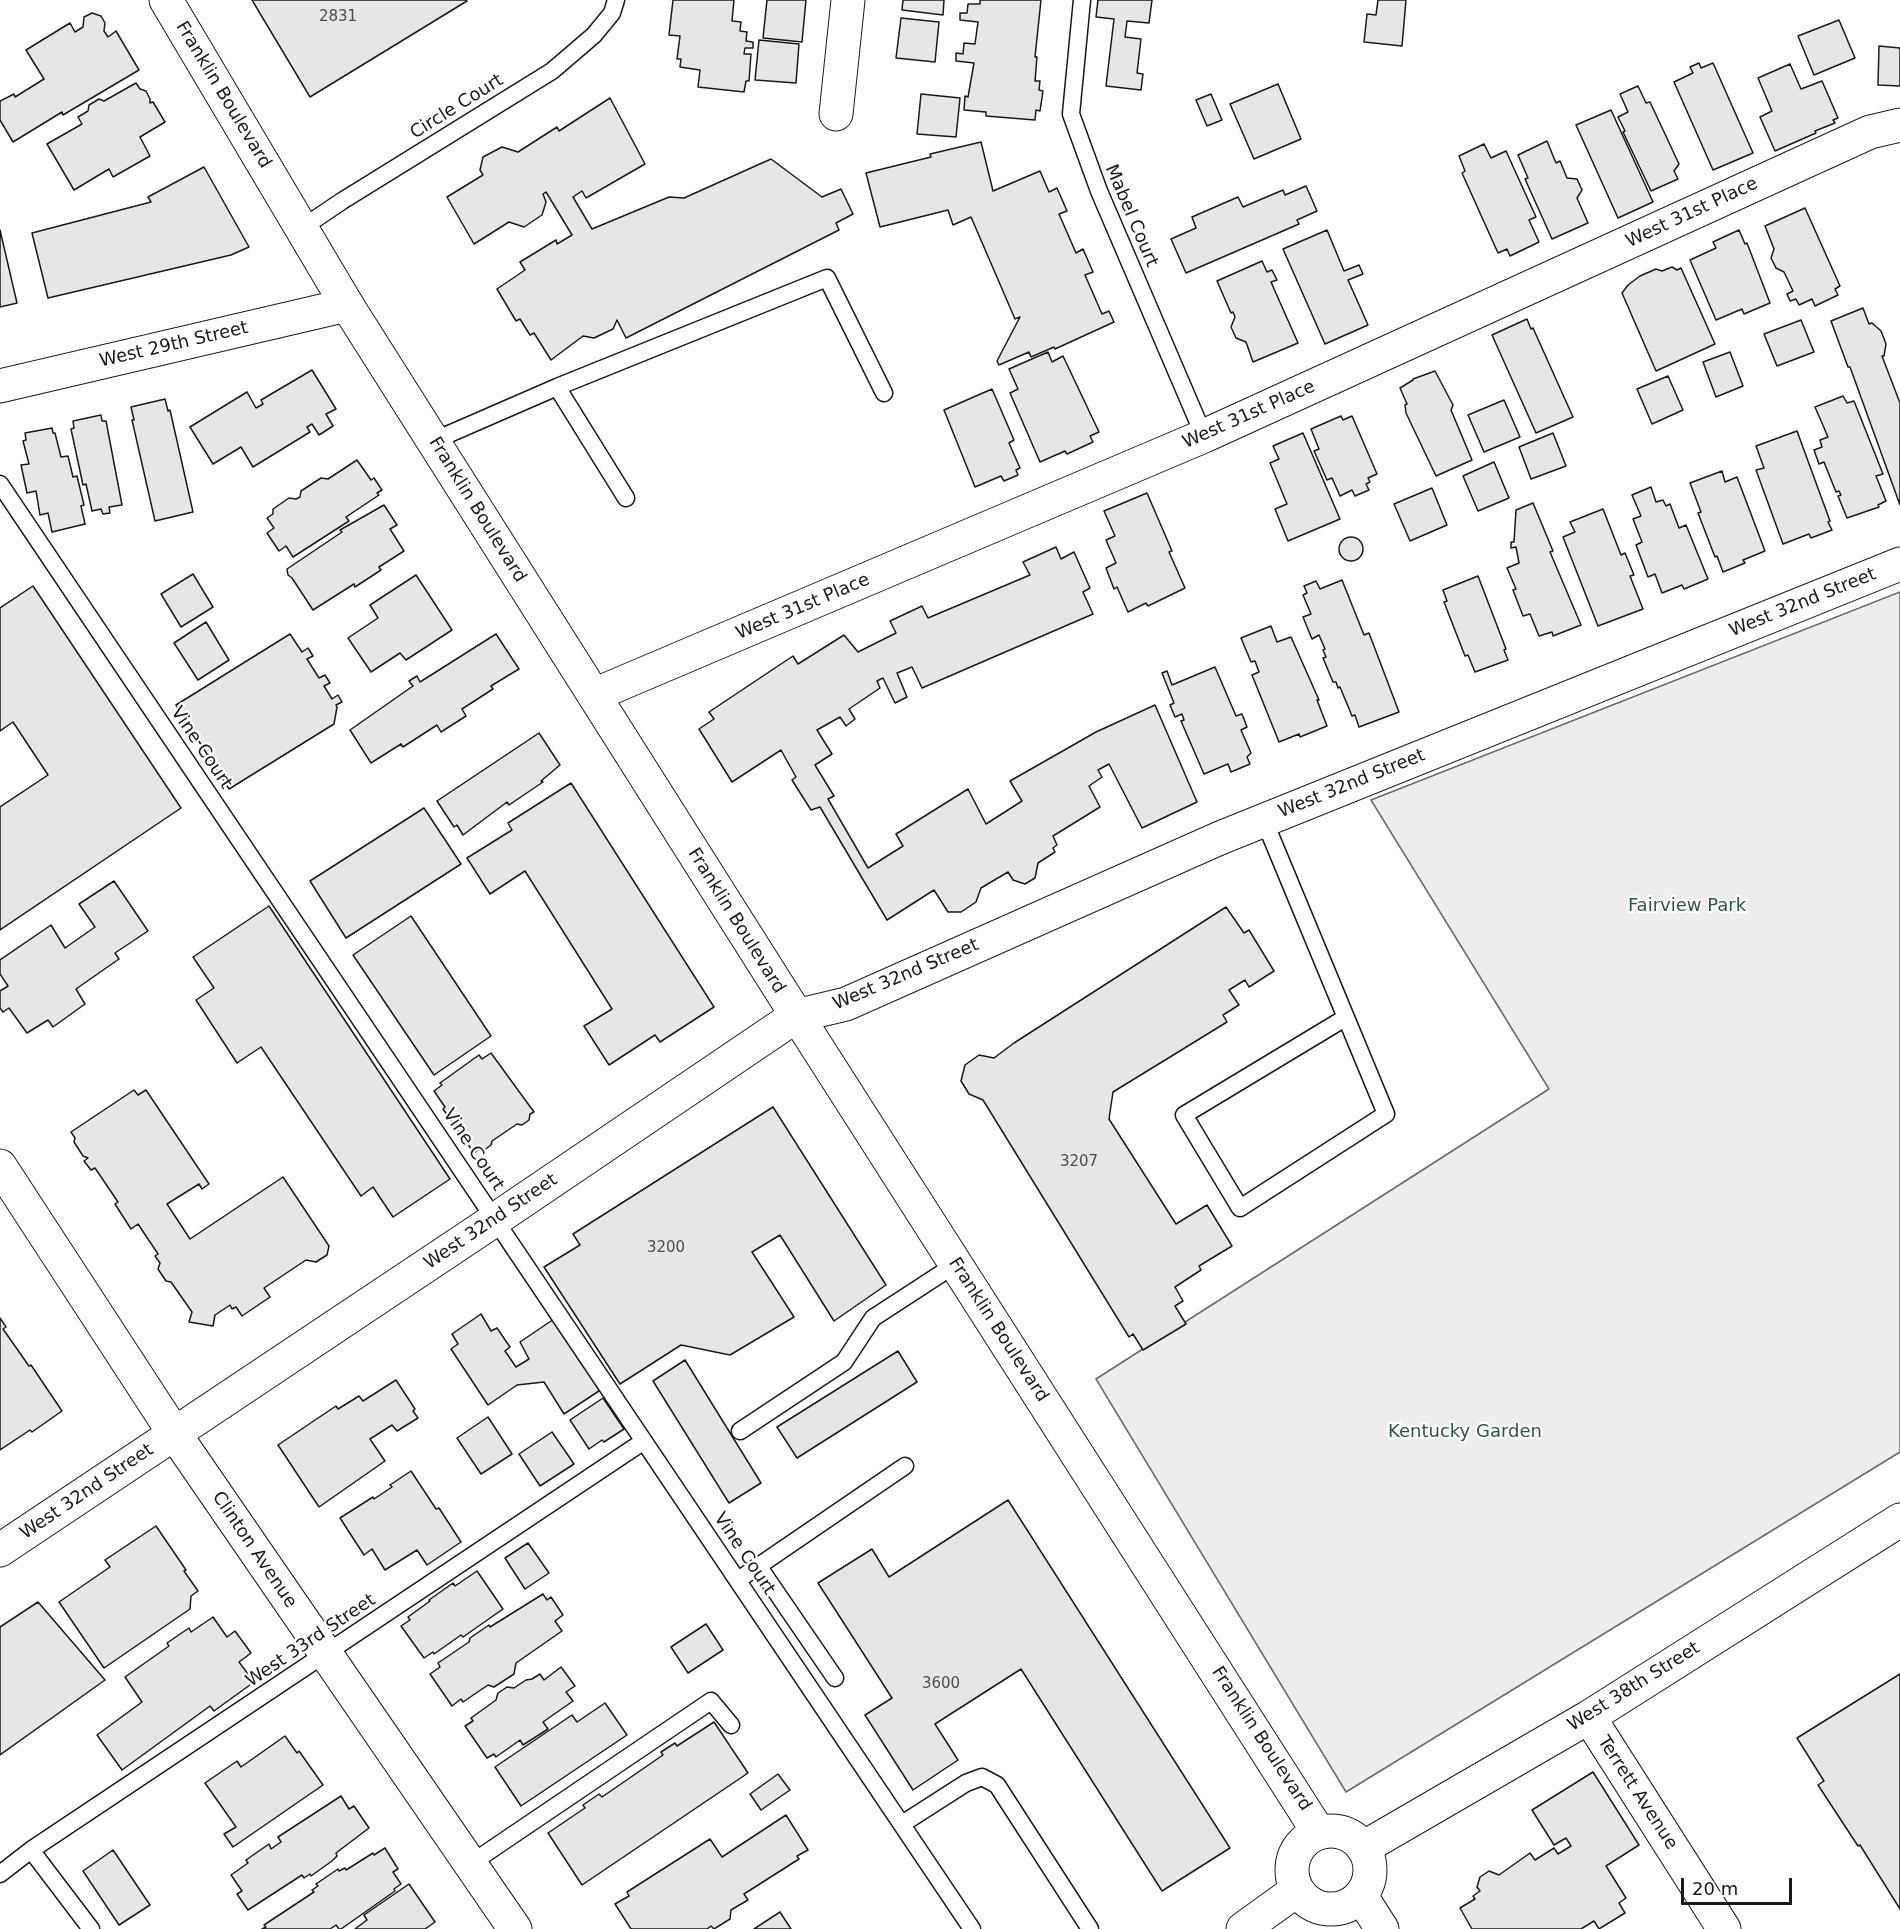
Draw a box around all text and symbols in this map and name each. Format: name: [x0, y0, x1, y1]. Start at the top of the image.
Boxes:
house number: 2831: [319, 8, 357, 26]
street label: Franklin Boulevard: [171, 18, 275, 172]
street label: Circle Court: [406, 70, 508, 144]
street label: Mabel Court: [1100, 162, 1162, 270]
street label: West 31st Place: [1623, 173, 1761, 253]
street label: West 29th Street: [98, 317, 250, 373]
street label: West 31st Place: [1179, 376, 1319, 454]
street label: Franklin Boulevard: [423, 433, 531, 587]
street label: West 32nd Street: [1727, 564, 1879, 642]
street label: West 31st Place: [733, 569, 873, 645]
street label: Vine Court: [166, 703, 236, 793]
street label: West 32nd Street: [1276, 745, 1428, 823]
street label: Franklin Boulevard: [682, 844, 790, 998]
park label: Fairview Park: [1628, 895, 1746, 917]
street label: West 32nd Street: [830, 935, 982, 1015]
street label: Vine Court: [438, 1105, 508, 1195]
house number: 3207: [1060, 1153, 1098, 1171]
street label: West 32nd Street: [420, 1169, 562, 1275]
house number: 3200: [647, 1239, 685, 1257]
street label: Franklin Boulevard: [943, 1254, 1053, 1406]
park label: Kentucky Garden: [1388, 1421, 1542, 1443]
street label: West 32nd Street: [16, 1439, 158, 1545]
street label: Clinton Avenue: [207, 1488, 301, 1612]
street label: Vine Court: [709, 1509, 779, 1599]
street label: West 33rd Street: [242, 1590, 380, 1692]
street label: West 38th Street: [1564, 1638, 1704, 1736]
street label: Franklin Boulevard: [1206, 1663, 1316, 1815]
house number: 3600: [922, 1675, 960, 1693]
street label: Terrett Avenue: [1592, 1732, 1682, 1854]
scale bar: [1684, 1866, 1795, 1904]
text: 20 m: [1692, 1878, 1738, 1899]

